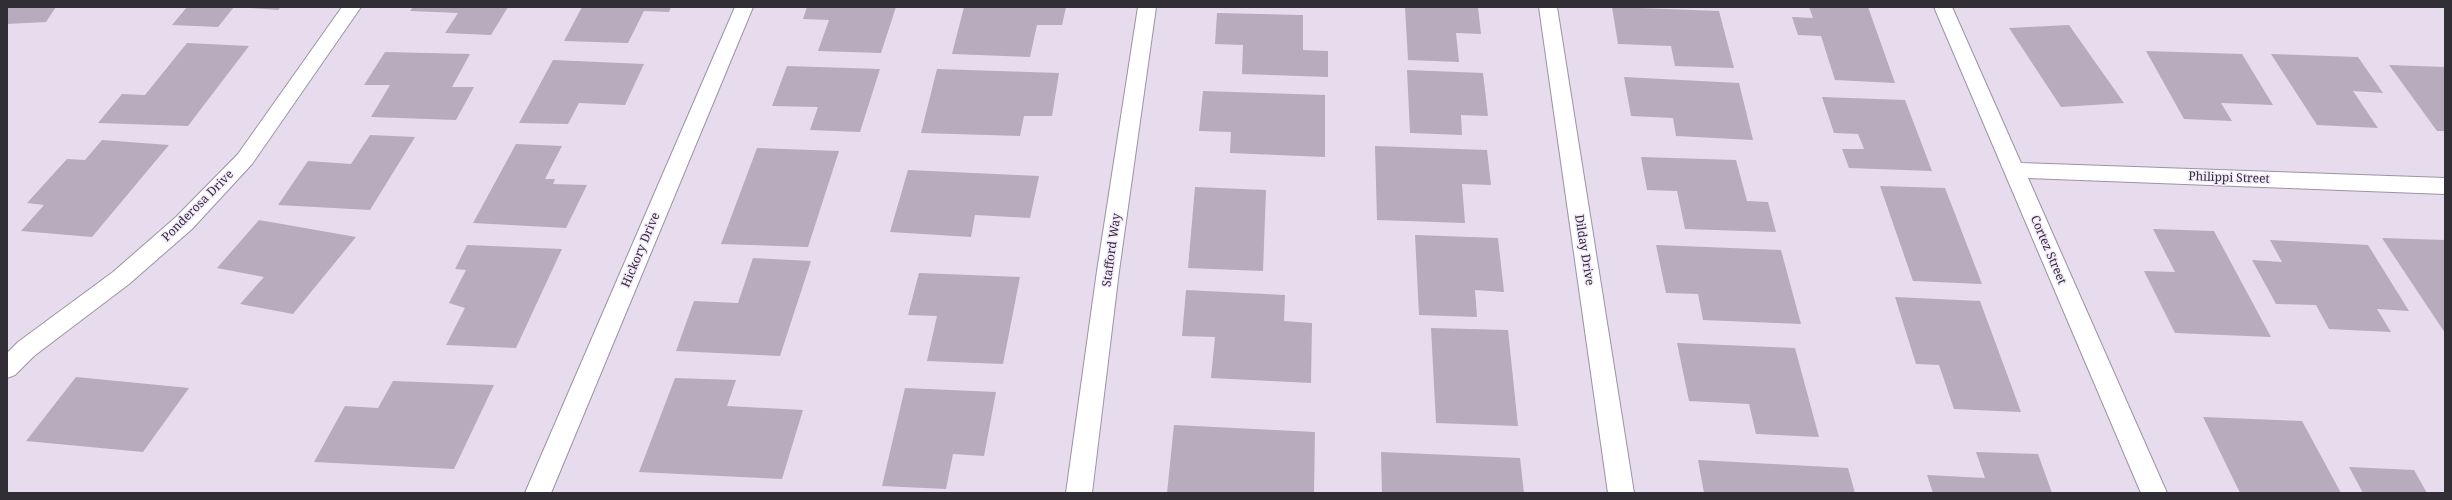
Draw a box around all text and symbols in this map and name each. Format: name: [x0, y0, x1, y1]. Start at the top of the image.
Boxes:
street label: Ponderosa Drive: [159, 167, 237, 245]
street label: Philippi Street: [2188, 169, 2270, 187]
street label: Hickory Drive: [619, 210, 663, 290]
street label: Stafford Way: [1100, 212, 1124, 288]
street label: Dilday Drive: [1571, 213, 1597, 287]
street label: Cortez Street: [2027, 213, 2069, 287]

